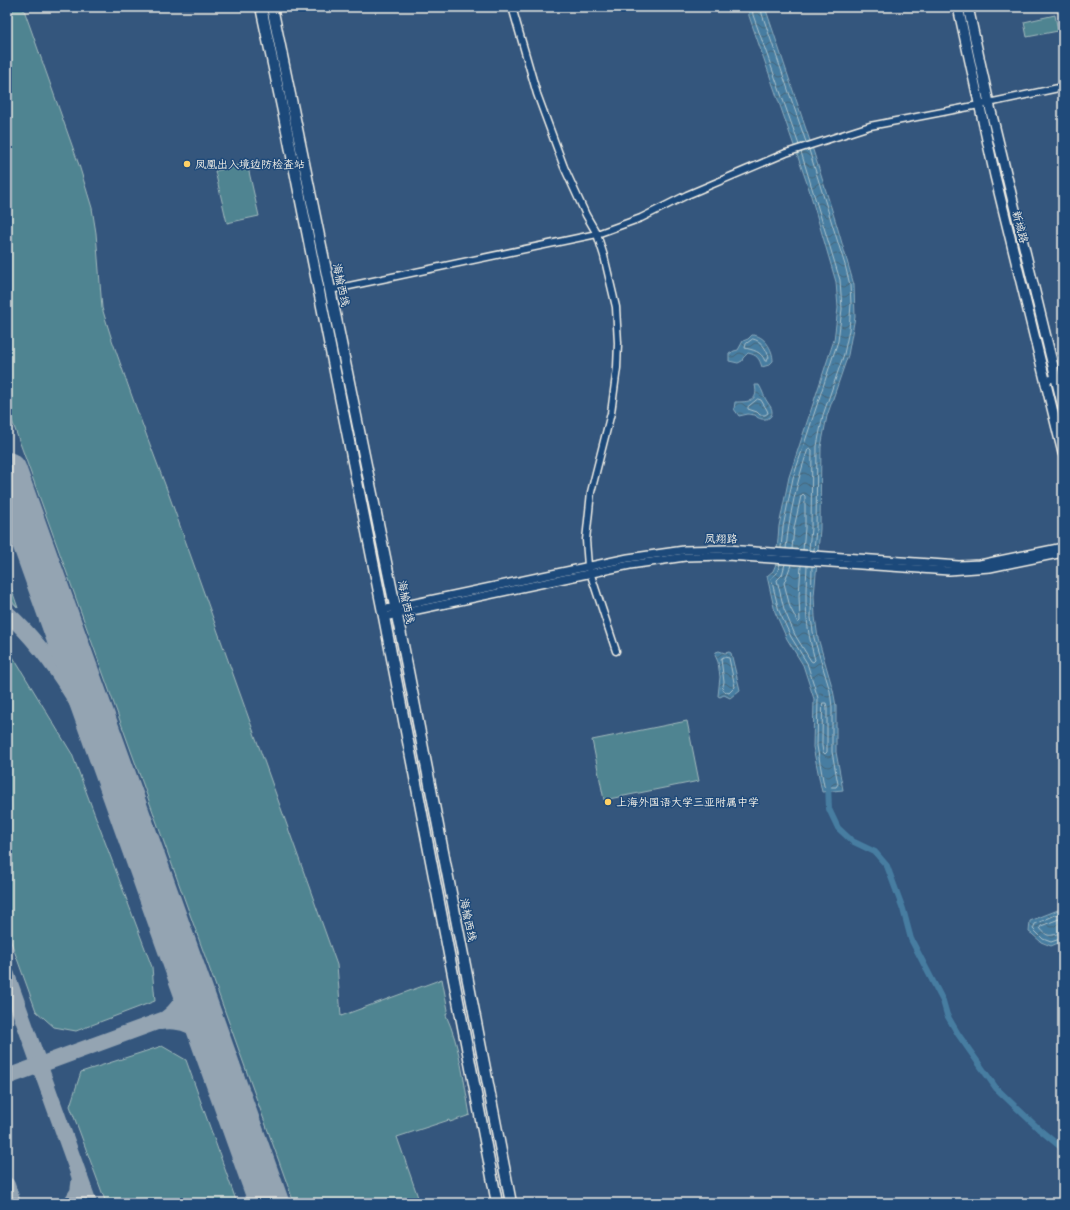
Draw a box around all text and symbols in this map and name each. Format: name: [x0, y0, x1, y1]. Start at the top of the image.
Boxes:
place label: 凤凰出入境边防检查站: [195, 158, 305, 171]
marker: 凤凰出入境边防检查站: [182, 159, 192, 169]
street label: 新城路: [1010, 209, 1030, 245]
street label: 海榆西线: [330, 262, 352, 308]
street label: 凤翔路: [704, 532, 738, 546]
street label: 海榆西线: [395, 579, 417, 625]
place label: 上海外国语大学三亚附属中学: [616, 796, 759, 809]
marker: 上海外国语大学三亚附属中学: [603, 797, 613, 807]
street label: 海榆西线: [457, 897, 479, 943]

